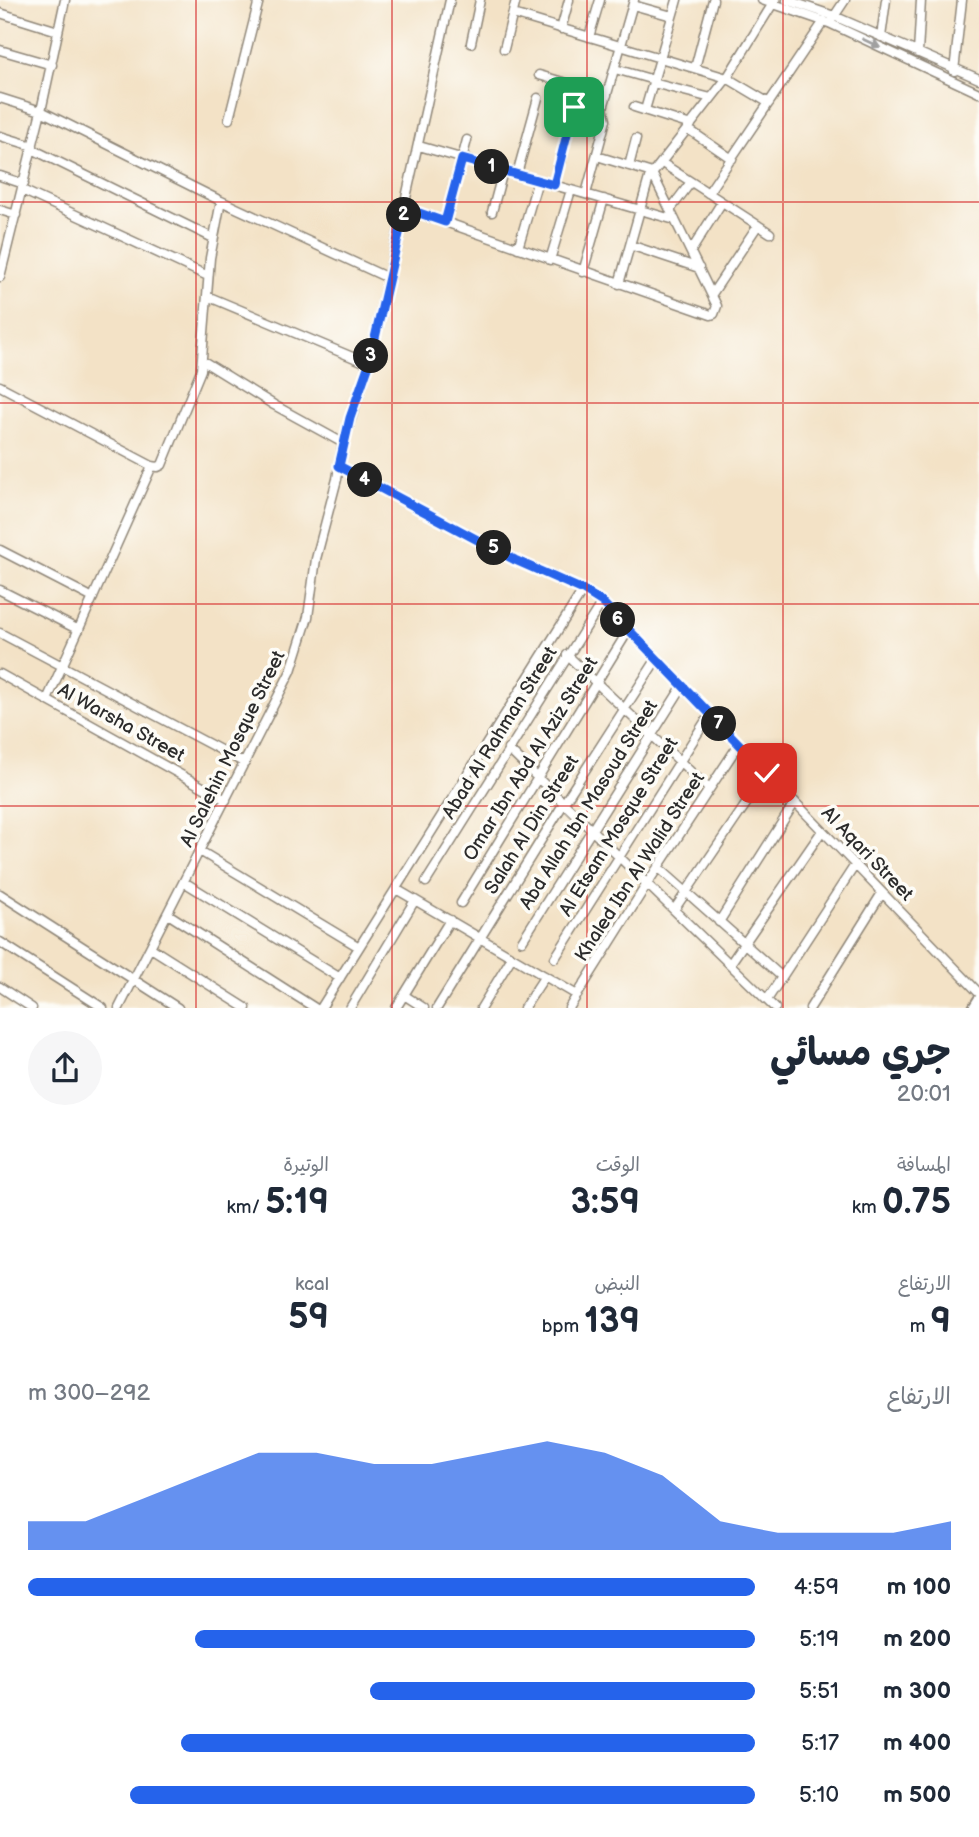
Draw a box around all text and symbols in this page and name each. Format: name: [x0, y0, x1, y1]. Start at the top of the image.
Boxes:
one-way arrow: [861, 37, 881, 48]
pin: [544, 77, 604, 137]
icon: arrive: [555, 88, 593, 126]
pin: 1: [475, 150, 510, 184]
text: 1: [488, 155, 496, 178]
pin: 2: [386, 198, 422, 232]
text: 2: [398, 203, 409, 226]
pin: 3: [354, 338, 388, 374]
text: 3: [365, 344, 376, 367]
pin: 4: [348, 462, 382, 498]
text: 4: [359, 468, 370, 491]
pin: 5: [476, 530, 512, 566]
text: 5: [488, 536, 499, 559]
pin: 6: [600, 602, 636, 638]
text: 6: [612, 608, 623, 631]
street label: Abad Al Rahman Street: [438, 642, 563, 823]
street label: Al Salehin Mosque Street: [175, 647, 291, 851]
street label: Omar Ibn Abd Al Aziz Street: [459, 653, 603, 865]
street label: Al Warsha Street: [53, 679, 189, 767]
street label: Abd Allah Ibn Masoud Street: [515, 696, 663, 914]
pin: 7: [702, 706, 736, 742]
text: 7: [713, 712, 724, 735]
street label: Al Etsam Mosque Street: [555, 733, 684, 921]
pin: [737, 743, 797, 803]
street label: Salah Al Din Street: [480, 751, 584, 899]
icon: check: [748, 754, 786, 792]
street label: Khaled Ibn Al Walid Street: [570, 768, 710, 966]
street label: Al Aqari Street: [816, 802, 918, 906]
button: share: [28, 1031, 102, 1105]
text: جري مسائي: [770, 1031, 951, 1076]
text: 20:01: [897, 1080, 951, 1108]
text: الوتيرة: [283, 1154, 329, 1177]
text: الوقت: [596, 1154, 640, 1177]
text: المسافة: [897, 1154, 951, 1177]
text: 5:19: [265, 1181, 329, 1224]
text: 3:59: [570, 1181, 640, 1224]
text: 0.75: [882, 1181, 951, 1224]
text: /km: [226, 1196, 265, 1219]
text: km: [852, 1196, 882, 1219]
text: kcal: [295, 1273, 329, 1296]
text: النبض: [595, 1273, 640, 1296]
text: الارتفاع: [898, 1273, 951, 1296]
text: 59: [288, 1296, 329, 1339]
text: 139: [584, 1300, 640, 1343]
text: 9: [930, 1300, 951, 1343]
text: bpm: [542, 1315, 584, 1338]
text: m: [910, 1315, 930, 1338]
text: 292–300 m: [28, 1379, 150, 1407]
text: الارتفاع: [887, 1383, 951, 1411]
text: 4:59: [794, 1573, 839, 1601]
text: 100 m: [887, 1573, 951, 1601]
text: 5:19: [799, 1625, 839, 1653]
text: 200 m: [883, 1625, 951, 1653]
text: 5:51: [799, 1677, 839, 1705]
text: 300 m: [883, 1677, 951, 1705]
text: 5:17: [801, 1729, 839, 1757]
text: 400 m: [883, 1729, 951, 1757]
text: 5:10: [799, 1781, 839, 1809]
text: 500 m: [883, 1781, 951, 1809]

